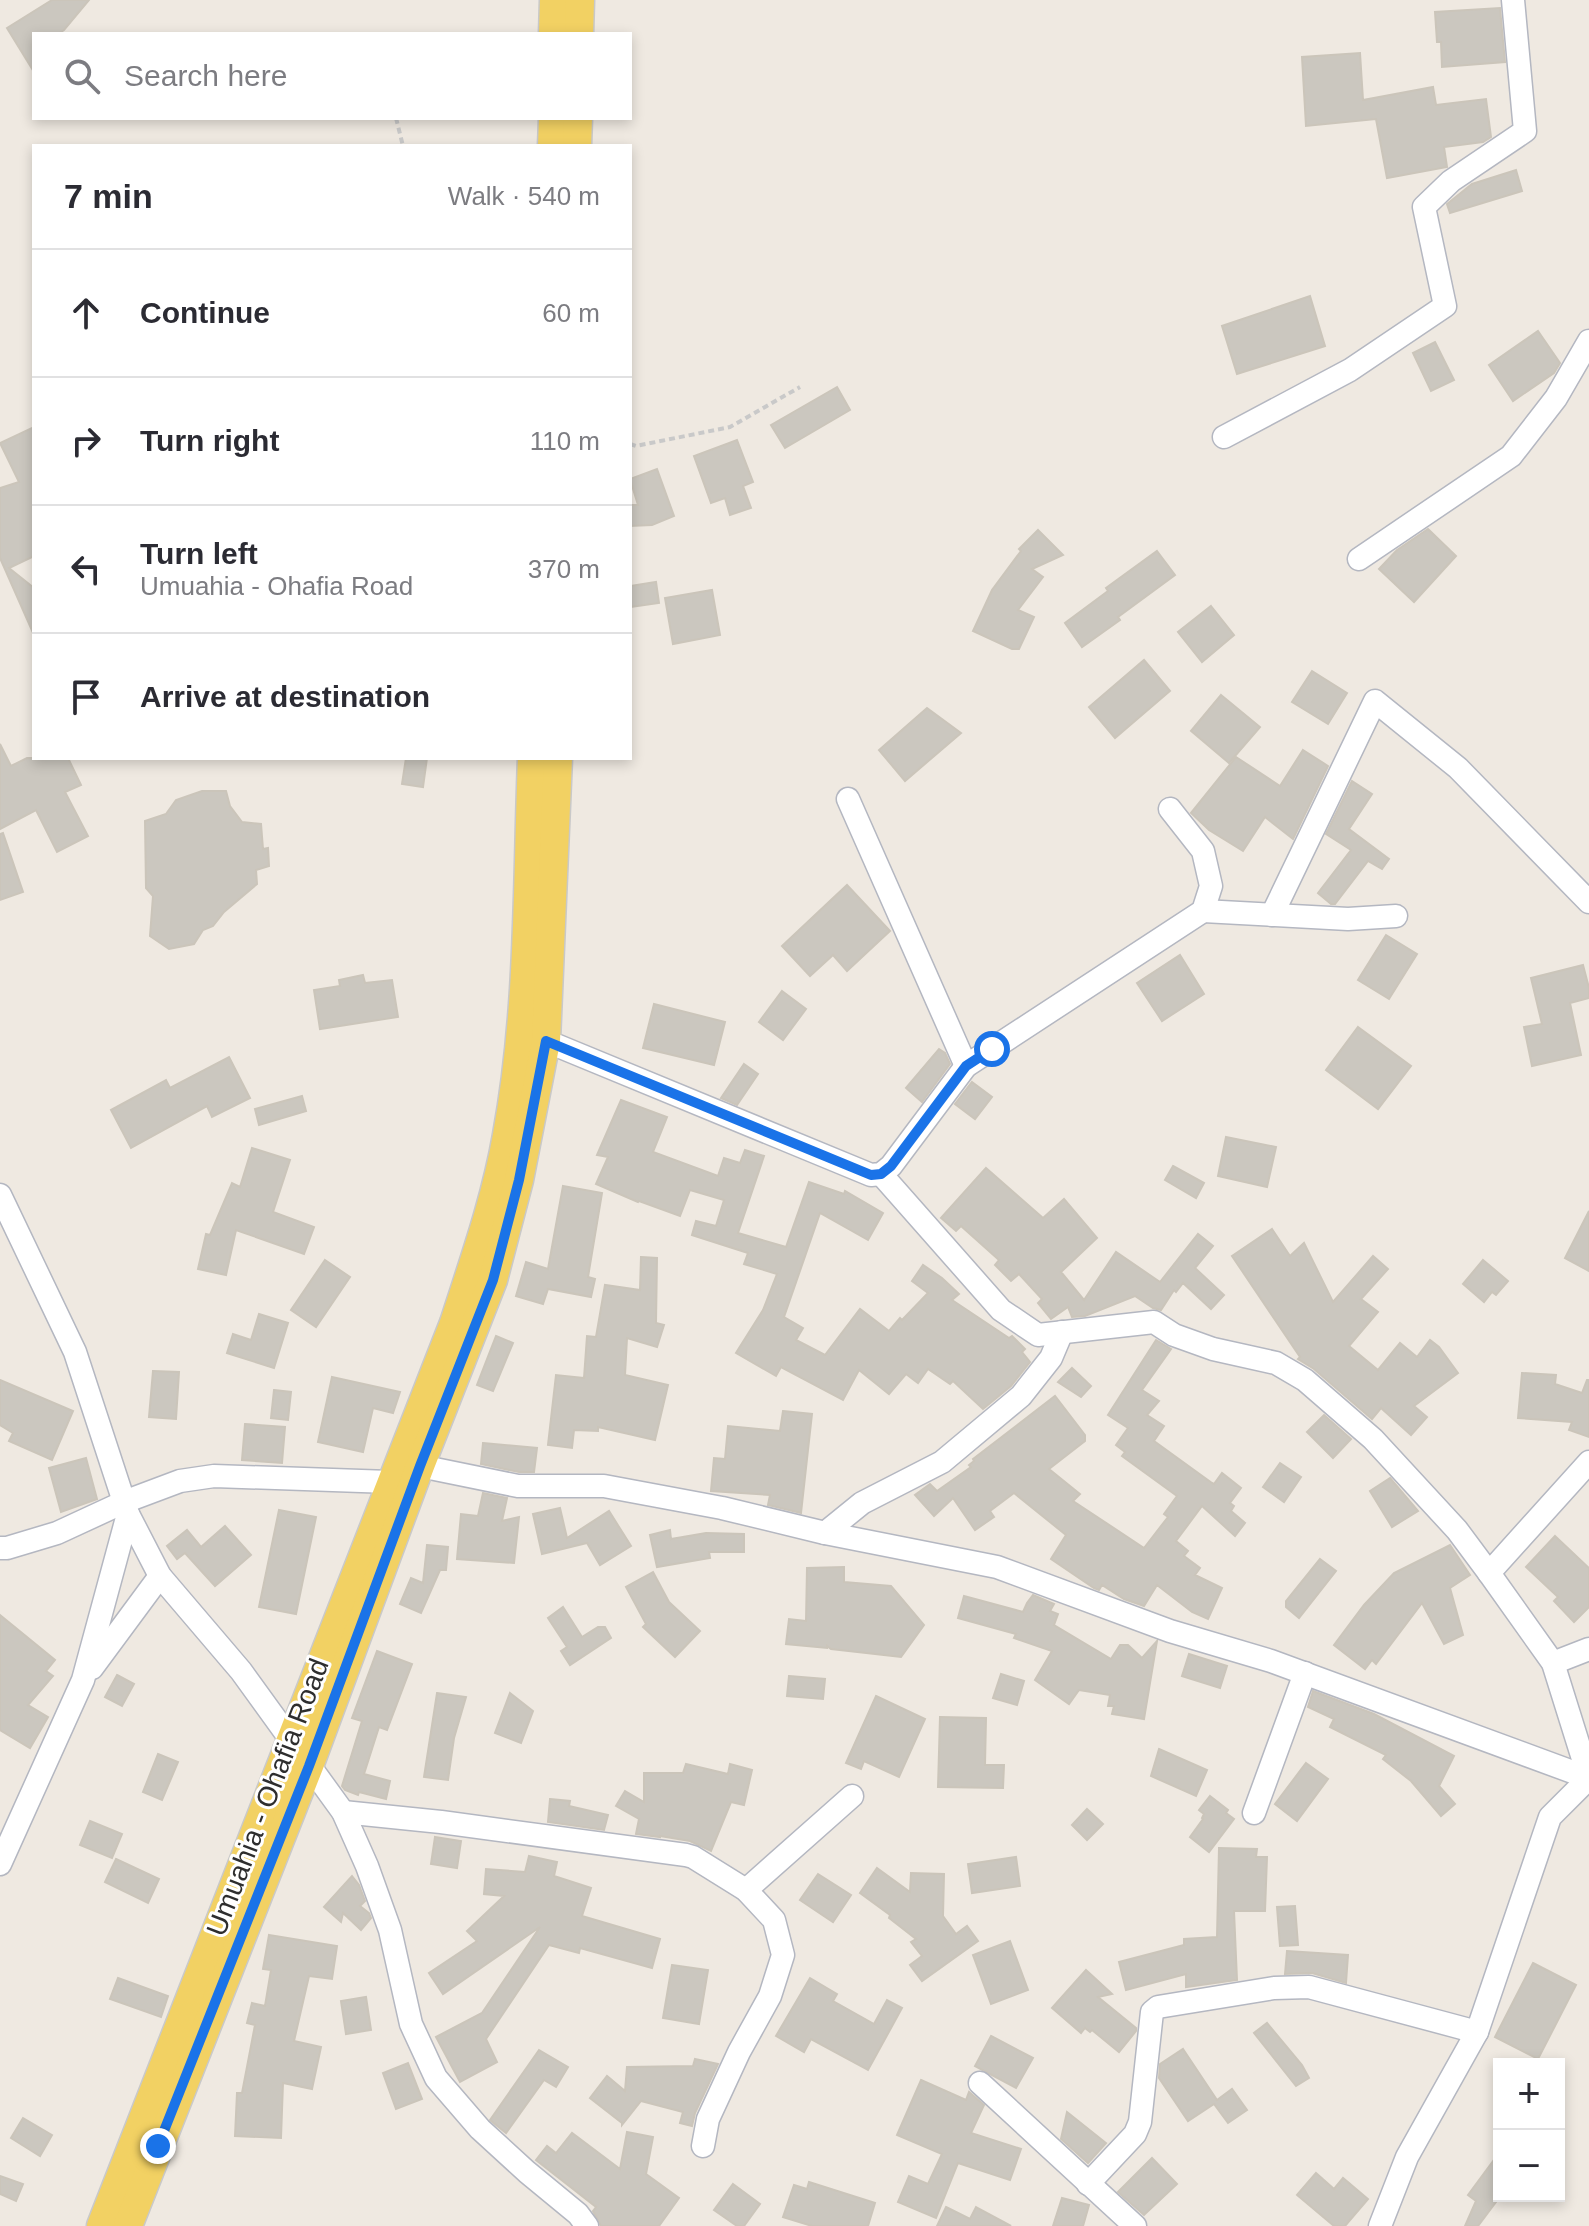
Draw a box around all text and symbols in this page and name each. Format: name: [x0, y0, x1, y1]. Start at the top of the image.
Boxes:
search box: [32, 32, 632, 120]
icon: search: [60, 54, 104, 98]
text: Search here: [124, 59, 287, 92]
text: 7 min: [64, 177, 153, 215]
text: Walk · 540 m: [448, 181, 600, 211]
icon: ahead: [64, 291, 108, 335]
text: Continue: [140, 296, 270, 329]
text: 60 m: [542, 298, 600, 328]
icon: right: [64, 419, 108, 463]
text: Turn right: [140, 424, 279, 457]
text: 110 m: [530, 426, 600, 456]
text: Turn left: [140, 537, 258, 570]
icon: left: [64, 547, 108, 591]
text: 370 m: [528, 554, 600, 584]
text: Umuahia - Ohafia Road: [140, 571, 413, 601]
icon: arrive: [64, 675, 108, 719]
text: Arrive at destination: [140, 680, 430, 713]
route start: [974, 1031, 1010, 1067]
street label: Umuahia - Ohafia Road: [200, 1654, 335, 1940]
map controls: [1493, 2058, 1565, 2202]
button: +: [1493, 2058, 1565, 2130]
route end: [140, 2128, 176, 2164]
button: −: [1493, 2130, 1565, 2202]

